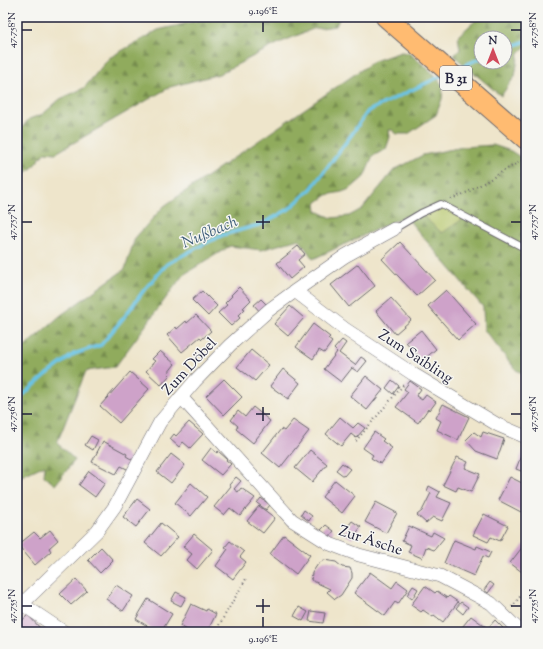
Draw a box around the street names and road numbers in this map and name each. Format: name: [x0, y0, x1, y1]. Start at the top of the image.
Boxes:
road number: B 31: [440, 66, 472, 90]
street label: Zum Saibling: [374, 325, 457, 389]
street label: Zum Döbel: [158, 334, 222, 400]
street label: Zur Äsche: [336, 520, 406, 562]

